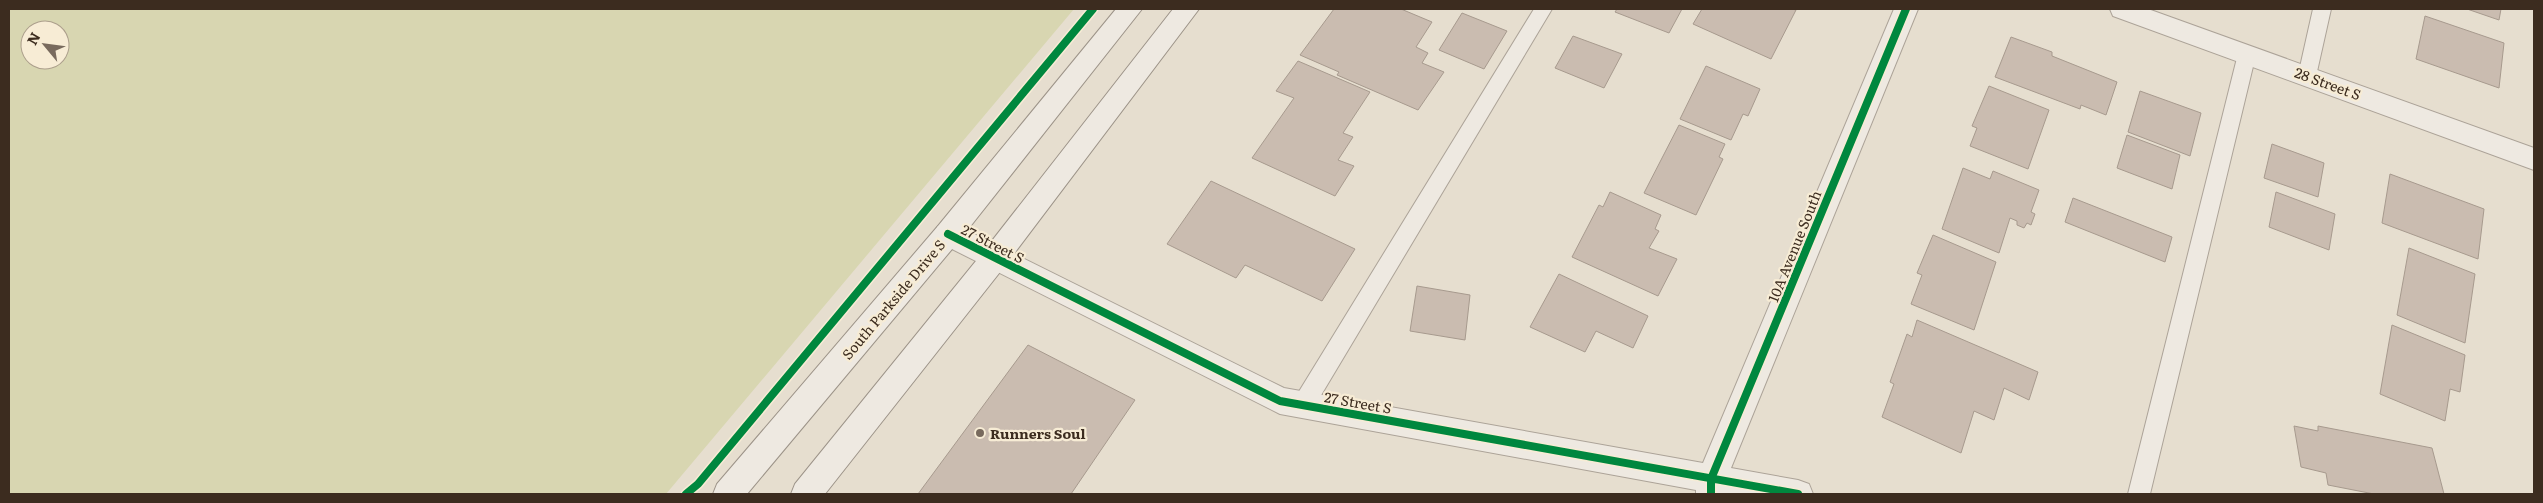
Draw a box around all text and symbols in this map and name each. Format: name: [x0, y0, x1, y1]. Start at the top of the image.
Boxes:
north arrow: [20, 20, 70, 70]
text: N: [21, 28, 44, 48]
street label: 28 Street S: [2292, 62, 2364, 104]
street label: 10A Avenue South: [1762, 187, 1826, 305]
street label: 27 Street S: [958, 219, 1028, 267]
street label: South Parkside Drive S: [837, 235, 949, 363]
street label: 27 Street S: [1323, 386, 1393, 418]
place label: Runners Soul: [990, 423, 1086, 443]
marker: Runners Soul: [974, 427, 986, 439]

